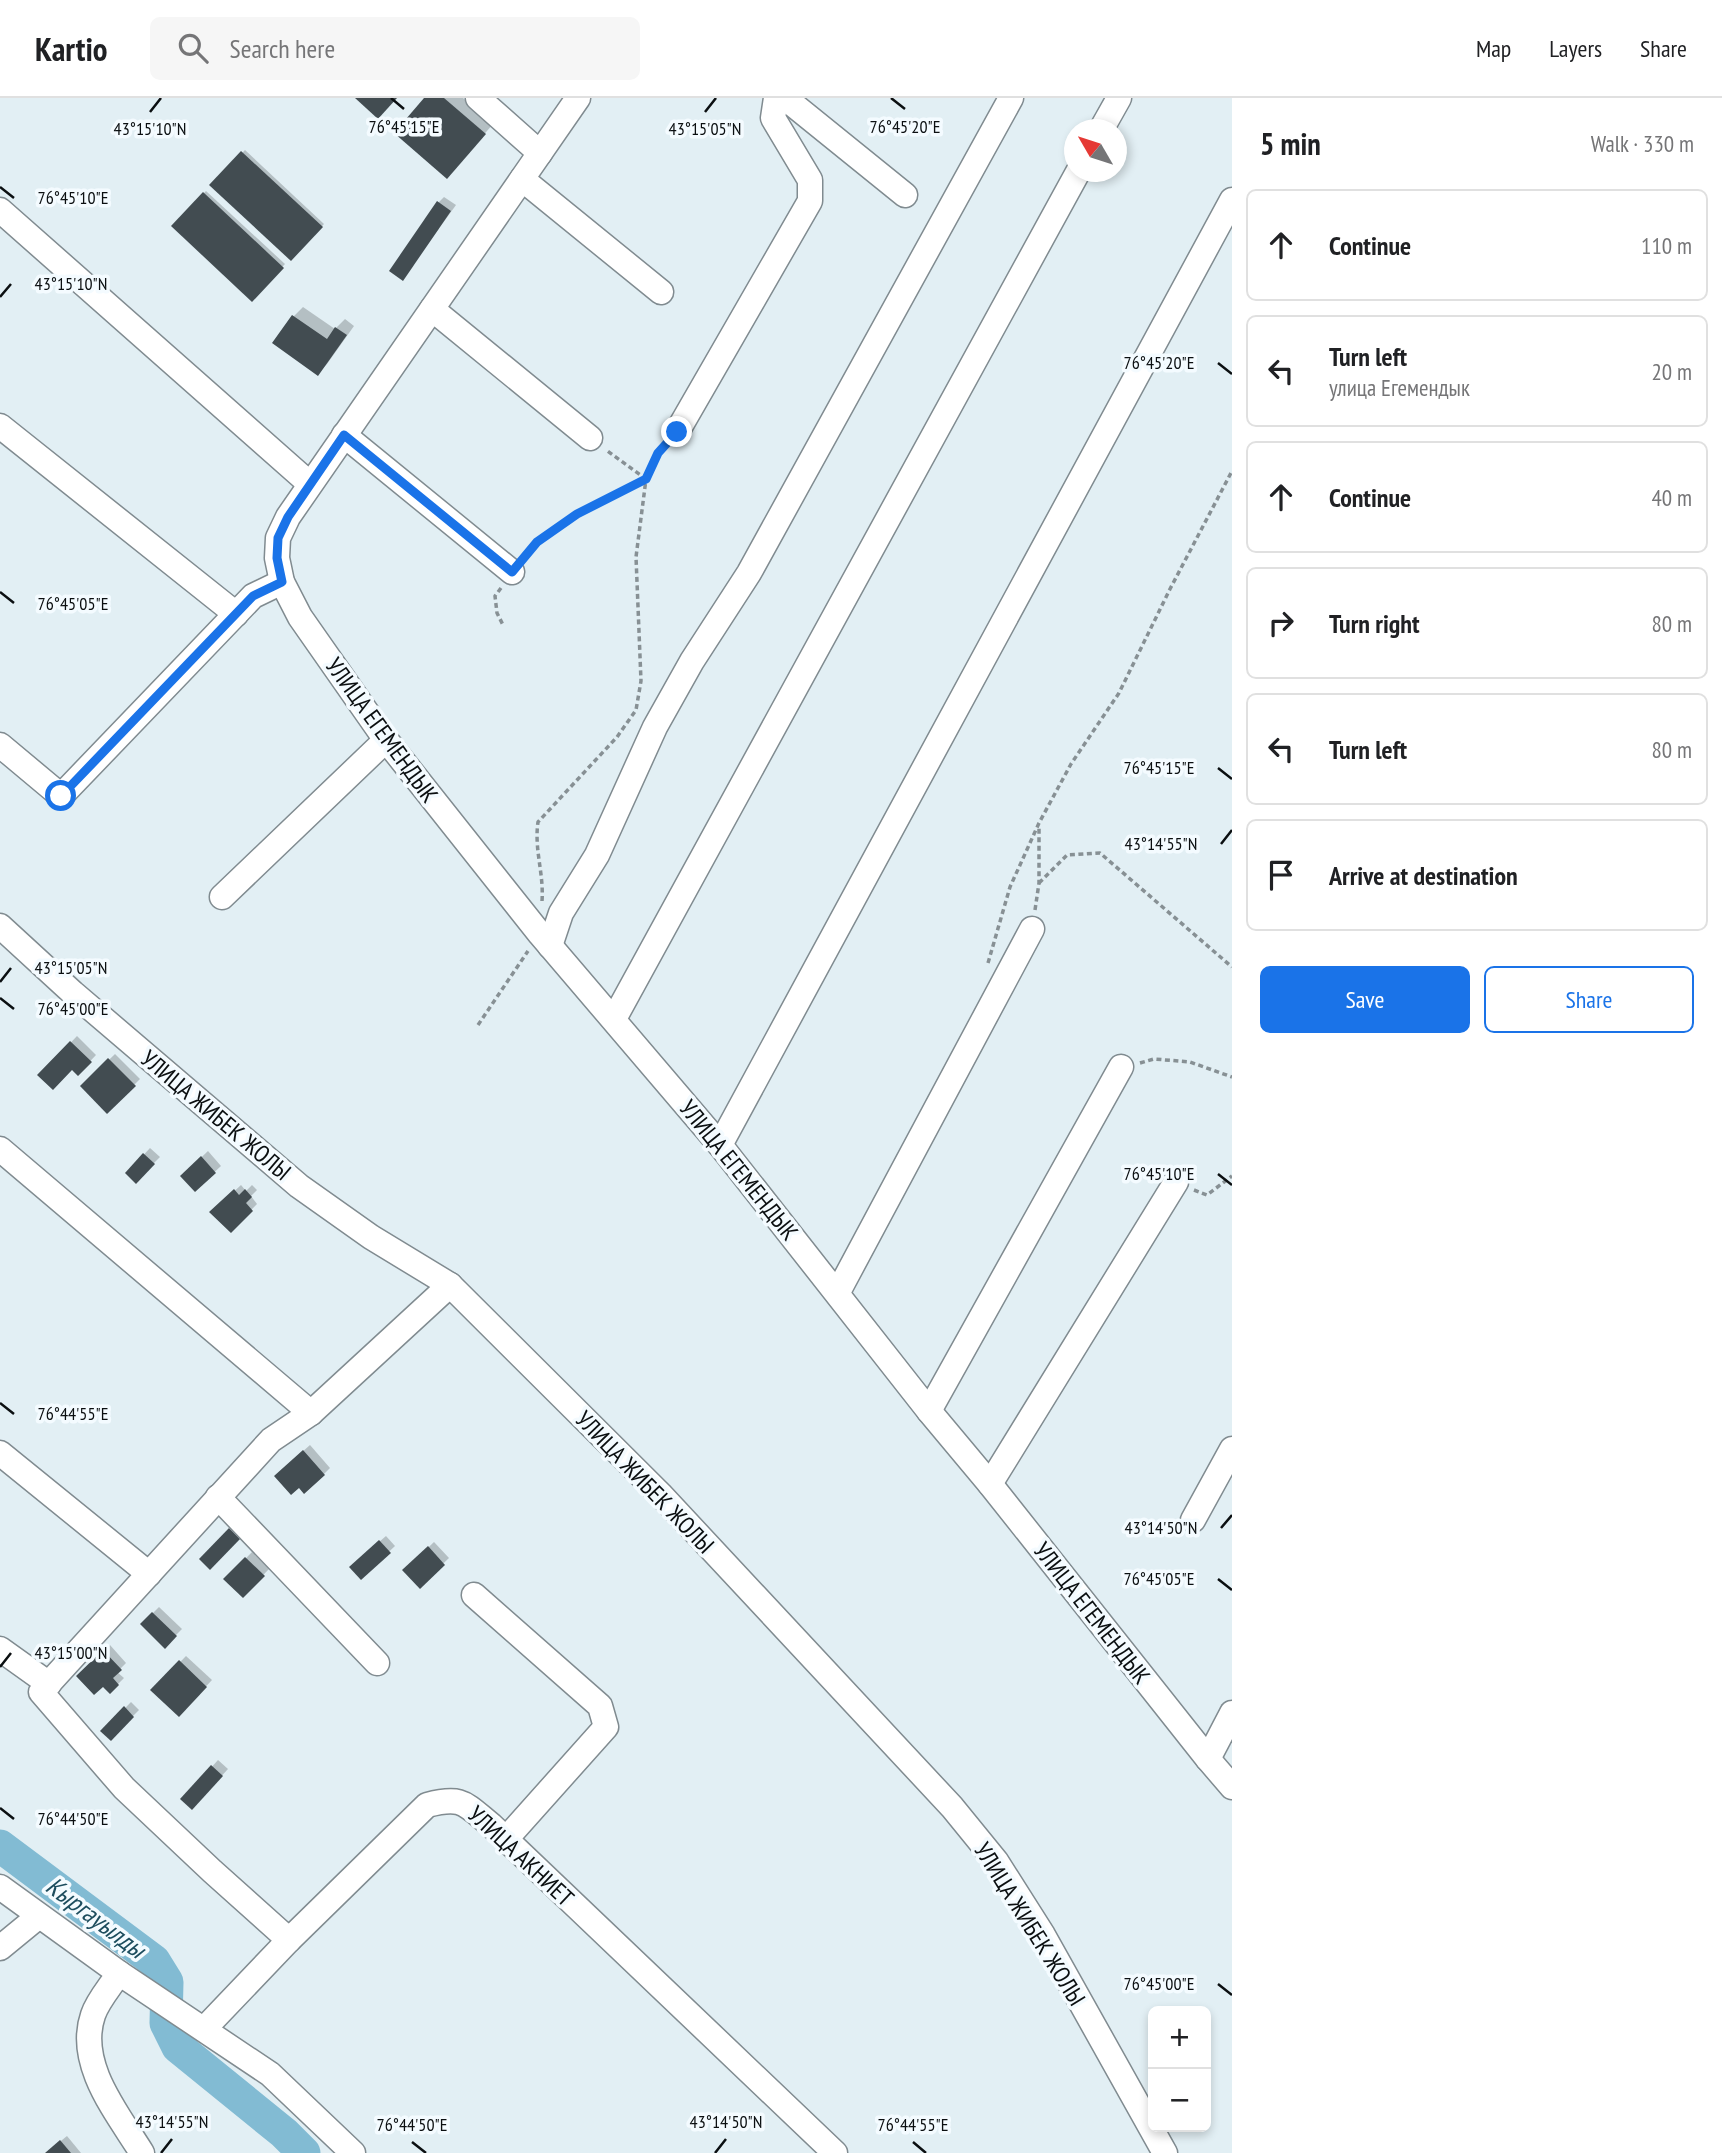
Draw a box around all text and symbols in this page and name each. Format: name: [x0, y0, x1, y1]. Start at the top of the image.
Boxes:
search box: [150, 17, 640, 80]
text: Kartio: [35, 27, 108, 70]
icon: search: [174, 29, 212, 67]
text: Search here: [230, 32, 335, 65]
text: Map: [1476, 33, 1511, 64]
text: Layers: [1549, 33, 1602, 64]
text: Share: [1640, 33, 1687, 64]
text: 76°45'15"E: [369, 115, 439, 138]
text: 76°45'20"E: [870, 115, 940, 138]
text: 43°15'10"N: [114, 117, 186, 140]
text: 43°15'05"N: [669, 117, 741, 140]
north arrow: [1064, 119, 1127, 182]
text: 5 min: [1260, 124, 1321, 163]
text: Walk · 330 m: [1591, 129, 1694, 158]
text: 76°45'10"E: [38, 186, 108, 209]
icon: ahead: [1262, 226, 1300, 264]
text: Continue: [1329, 229, 1411, 262]
text: 110 m: [1641, 231, 1692, 260]
text: 43°15'10"N: [35, 272, 107, 295]
text: Turn left: [1329, 340, 1407, 373]
text: 76°45'20"E: [1124, 351, 1194, 374]
icon: left: [1262, 352, 1300, 390]
text: 20 m: [1651, 357, 1692, 386]
text: улица Егемендык: [1329, 373, 1470, 402]
route end: [661, 416, 692, 447]
icon: ahead: [1262, 478, 1300, 516]
text: Continue: [1329, 481, 1411, 514]
text: 40 m: [1651, 483, 1692, 512]
text: 76°45'05"E: [38, 592, 108, 615]
icon: right: [1262, 604, 1300, 642]
text: Turn right: [1329, 607, 1420, 640]
text: 80 m: [1651, 609, 1692, 638]
street label: УЛИЦА ЕГЕМЕНДЫК: [319, 651, 445, 809]
icon: left: [1262, 730, 1300, 768]
text: Turn left: [1329, 733, 1407, 766]
text: 80 m: [1651, 735, 1692, 764]
text: 76°45'15"E: [1124, 756, 1194, 779]
route start: [45, 780, 76, 811]
text: 43°14'55"N: [1125, 832, 1197, 855]
icon: arrive: [1262, 856, 1300, 894]
text: Arrive at destination: [1329, 859, 1518, 892]
text: 43°15'05"N: [35, 956, 107, 979]
button: Save: [1260, 966, 1470, 1033]
button: Share: [1484, 966, 1694, 1033]
text: 76°45'00"E: [38, 997, 108, 1020]
street label: УЛИЦА ЖИБЕК ЖОЛЫ: [135, 1043, 297, 1187]
street label: УЛИЦА ЕГЕМЕНДЫК: [673, 1093, 805, 1247]
text: 76°45'10"E: [1124, 1162, 1194, 1185]
text: 76°44'55"E: [38, 1402, 108, 1425]
street label: УЛИЦА ЖИБЕК ЖОЛЫ: [569, 1404, 721, 1560]
text: 43°14'50"N: [1125, 1516, 1197, 1539]
street label: УЛИЦА ЕГЕМЕНДЫК: [1027, 1536, 1157, 1690]
text: 76°45'05"E: [1124, 1567, 1194, 1590]
text: 43°15'00"N: [35, 1641, 107, 1664]
street label: УЛИЦА АКНИЕТ: [461, 1799, 581, 1913]
text: 76°44'50"E: [38, 1807, 108, 1830]
street label: УЛИЦА ЖИБЕК ЖОЛЫ: [967, 1837, 1093, 2011]
water label: Кыргауылды: [40, 1869, 154, 1966]
text: 76°45'00"E: [1124, 1972, 1194, 1995]
map controls: [1148, 2006, 1211, 2132]
button: +: [1148, 2006, 1211, 2069]
button: −: [1148, 2069, 1211, 2132]
text: 43°14'55"N: [136, 2110, 208, 2133]
text: 43°14'50"N: [690, 2110, 762, 2133]
text: 76°44'50"E: [377, 2113, 447, 2136]
text: 76°44'55"E: [878, 2113, 948, 2136]

